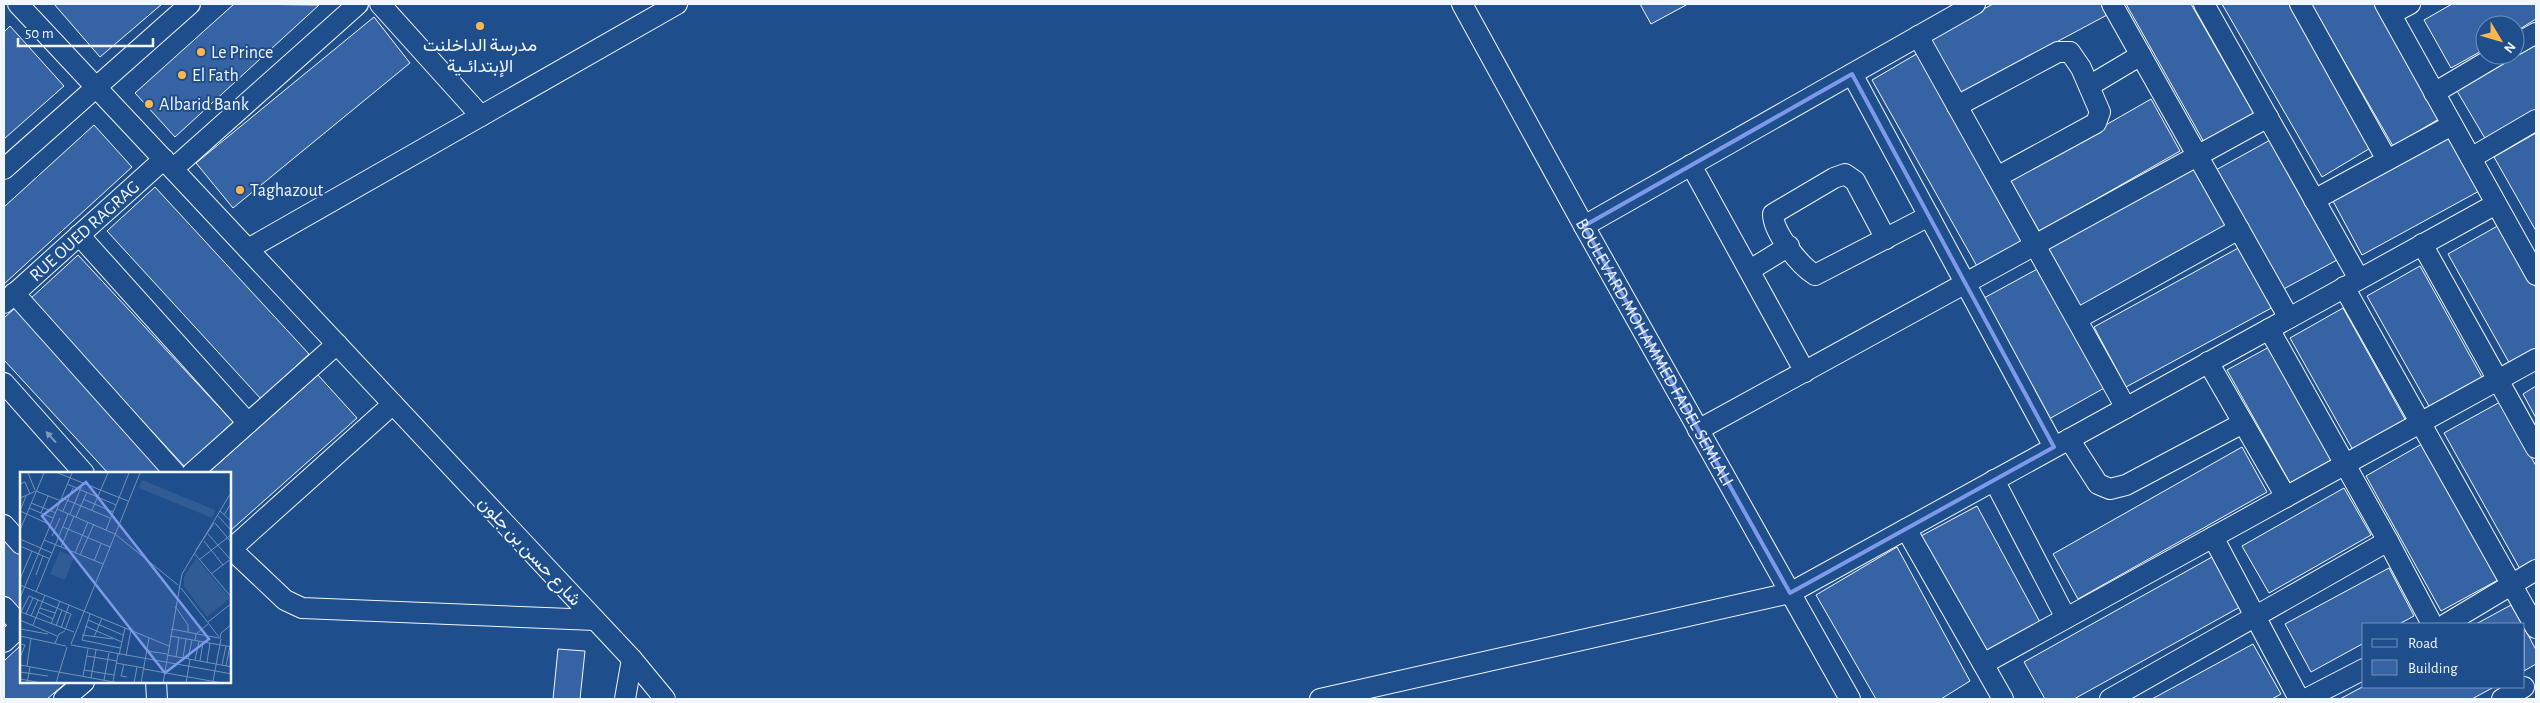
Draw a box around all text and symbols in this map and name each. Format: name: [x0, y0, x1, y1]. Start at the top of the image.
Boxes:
scale bar: [18, 15, 152, 47]
north arrow: [2475, 15, 2525, 65]
marker: مدرسة الداخلنت الإبتدائـية: [474, 20, 486, 32]
text: 50 m: [25, 26, 54, 41]
place label: مدرسة الداخلنت الإبتدائـية: [423, 37, 537, 78]
text: N: [2501, 39, 2518, 56]
place label: Le Prince: [211, 44, 273, 62]
marker: Le Prince: [195, 46, 207, 58]
place label: El Fath: [192, 67, 239, 85]
marker: El Fath: [176, 69, 188, 81]
place label: Albarid Bank: [159, 96, 250, 114]
marker: Albarid Bank: [143, 98, 155, 110]
street label: RUE OUED RAGRAG: [27, 178, 143, 285]
place label: Taghazout: [250, 182, 324, 200]
marker: Taghazout: [234, 184, 246, 196]
street label: BOULEVARD MOHAMMED FADEL SEMLALI: [1572, 216, 1736, 489]
one-way arrow: [46, 430, 57, 443]
inset map: [20, 472, 231, 683]
street label: شارع حسن بن جلون: [473, 494, 584, 611]
legend: [2362, 623, 2525, 688]
text: Road: [2408, 636, 2438, 651]
text: Building: [2408, 661, 2458, 676]

